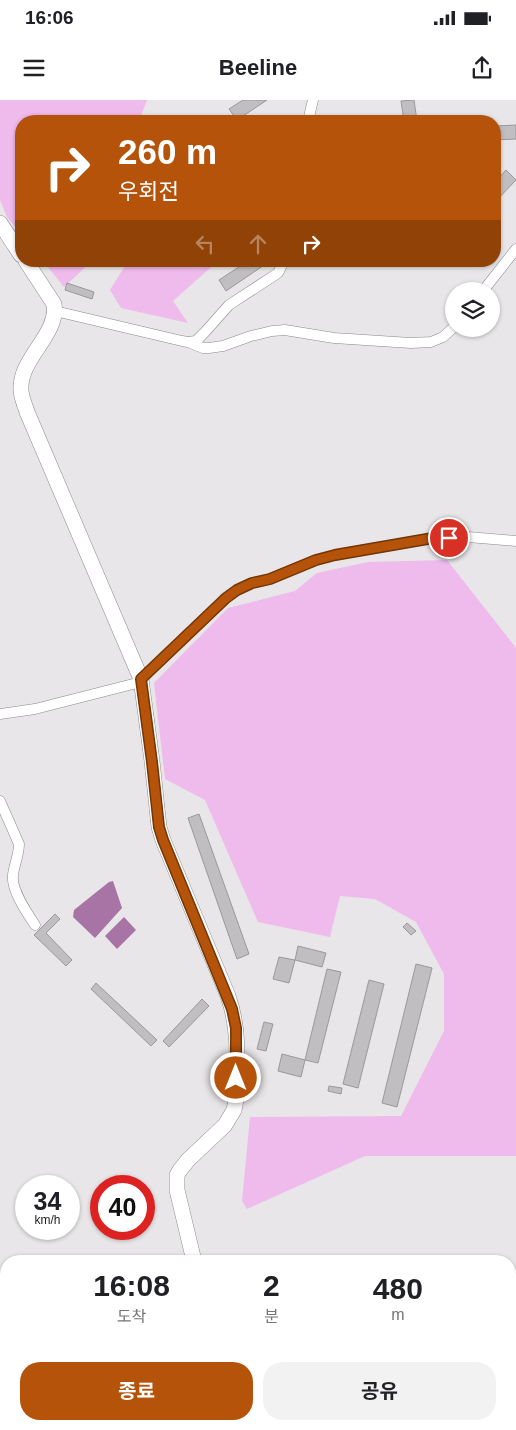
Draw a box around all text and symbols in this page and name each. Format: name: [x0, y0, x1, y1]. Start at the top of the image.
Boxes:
text: 16:06: [25, 7, 74, 28]
icon: menu: [20, 54, 48, 82]
icon: share: [468, 54, 496, 82]
text: Beeline: [219, 55, 297, 80]
text: 260 m: [118, 132, 217, 171]
icon: right: [35, 135, 100, 200]
text: 우회전: [118, 179, 179, 204]
icon: left: [191, 230, 219, 258]
icon: ahead: [244, 230, 272, 258]
icon: right: [297, 230, 325, 258]
map controls: [445, 282, 500, 337]
button: layers: [445, 282, 500, 337]
pin: [428, 517, 470, 559]
icon: arrive: [435, 524, 463, 552]
position arrow: [209, 1051, 261, 1103]
speed limit sign: 40: [90, 1175, 155, 1240]
text: 34: [34, 1187, 61, 1215]
text: km/h: [34, 1213, 61, 1227]
text: 16:08: [93, 1269, 170, 1302]
text: 2: [263, 1269, 280, 1302]
text: 480: [373, 1272, 423, 1305]
text: m: [391, 1306, 404, 1323]
text: 도착: [117, 1308, 146, 1325]
text: 분: [264, 1308, 279, 1325]
button: 종료: [20, 1362, 253, 1420]
button: 공유: [263, 1362, 496, 1420]

